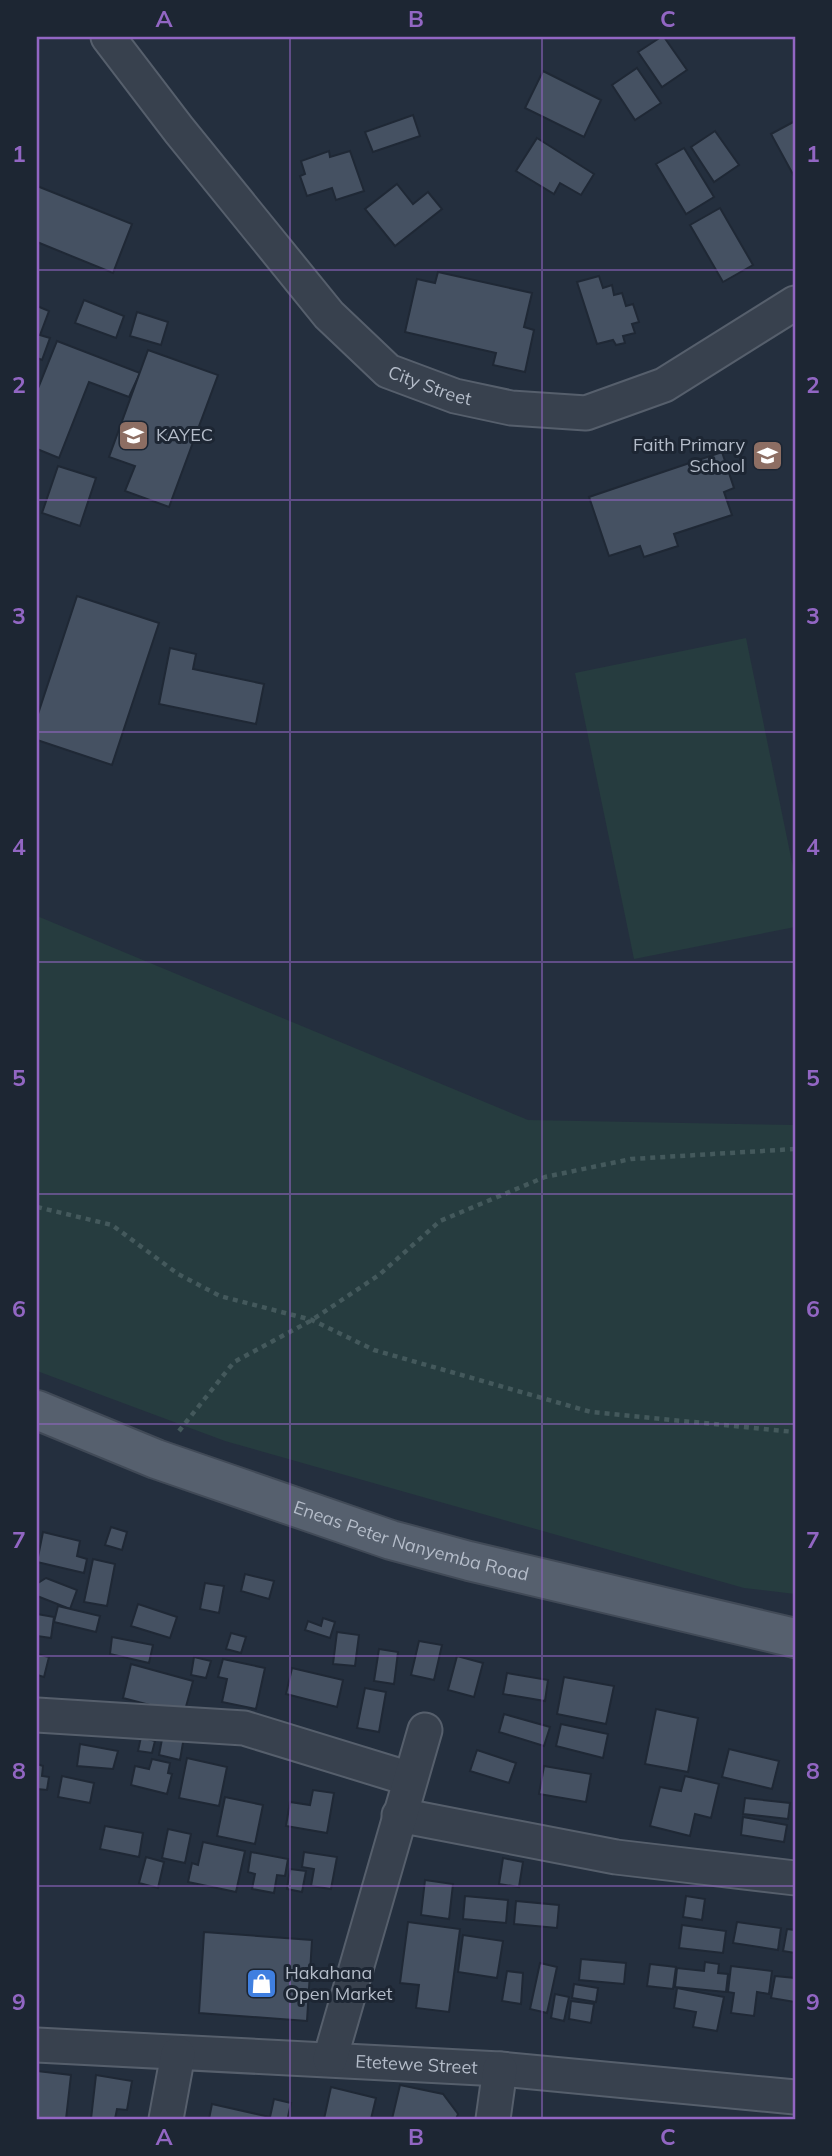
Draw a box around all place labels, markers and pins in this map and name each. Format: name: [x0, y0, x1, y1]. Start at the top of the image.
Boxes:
school or university icon: KAYEC: [116, 418, 150, 452]
place label: KAYEC: [156, 423, 213, 446]
place label: Faith Primary School: [633, 433, 745, 477]
school or university icon: Faith Primary School: [751, 438, 785, 472]
place label: Hakahana Open Market: [285, 1961, 393, 2005]
shop icon: Hakahana Open Market: [245, 1966, 279, 2000]

